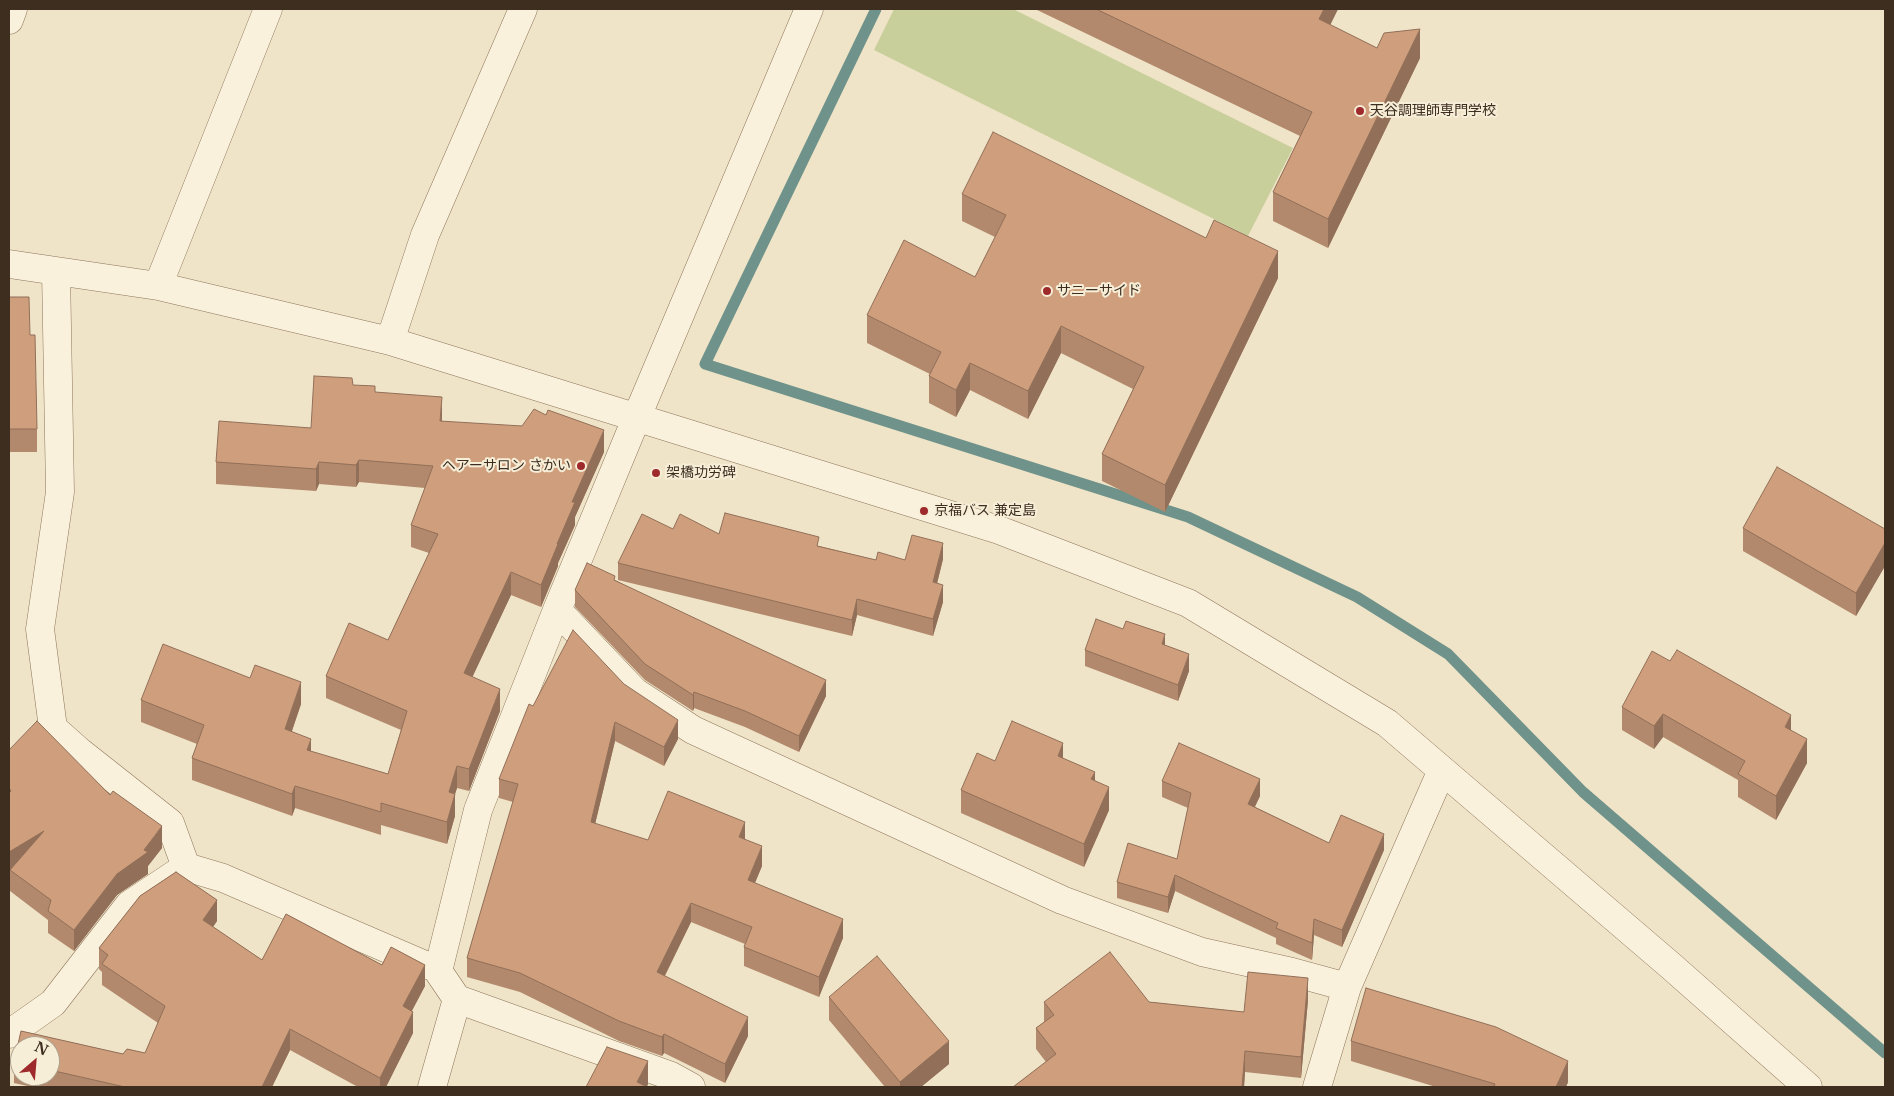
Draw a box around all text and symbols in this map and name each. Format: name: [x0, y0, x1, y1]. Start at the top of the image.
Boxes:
place label: 天谷調理師専門学校: [1370, 103, 1496, 119]
marker: 天谷調理師専門学校: [1354, 105, 1366, 117]
place label: サニーサイド: [1057, 283, 1141, 299]
marker: サニーサイド: [1041, 285, 1053, 297]
place label: ヘアーサロン さかい: [442, 458, 571, 474]
marker: ヘアーサロン さかい: [575, 460, 587, 472]
place label: 架橋功労碑: [666, 465, 736, 481]
marker: 架橋功労碑: [650, 467, 662, 479]
place label: 京福バス 兼定島: [934, 503, 1036, 519]
marker: 京福バス 兼定島: [918, 505, 930, 517]
north arrow: [10, 1036, 60, 1086]
text: N: [31, 1038, 51, 1060]

